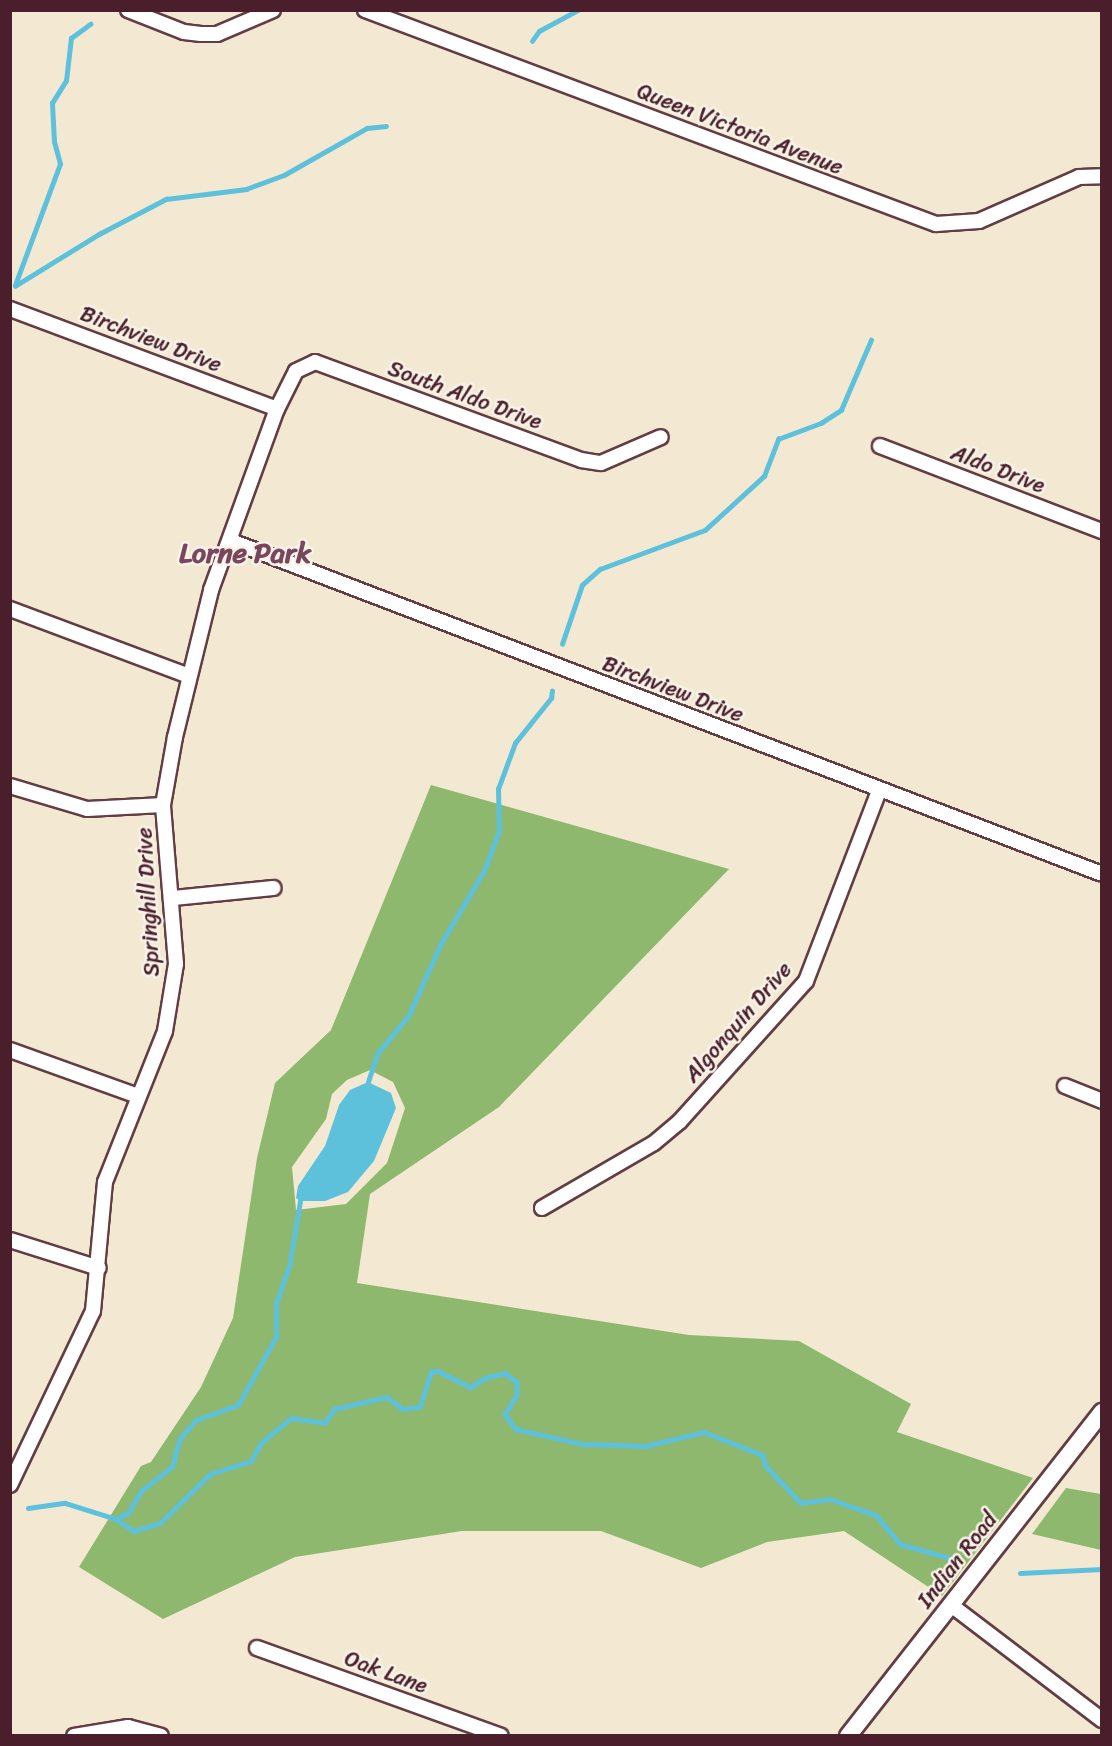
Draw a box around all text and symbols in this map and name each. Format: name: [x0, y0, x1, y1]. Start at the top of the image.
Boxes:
street label: Queen Victoria Avenue: [633, 78, 847, 180]
street label: Birchview Drive: [77, 300, 225, 378]
street label: South Aldo Drive: [384, 355, 546, 435]
street label: Aldo Drive: [947, 439, 1049, 499]
district label: Lorne Park: [179, 536, 311, 570]
street label: Birchview Drive: [599, 650, 747, 728]
street label: Springhill Drive: [131, 827, 165, 977]
street label: Algonquin Drive: [679, 956, 797, 1088]
street label: Indian Road: [911, 1507, 1003, 1613]
street label: Oak Lane: [341, 1645, 431, 1699]

